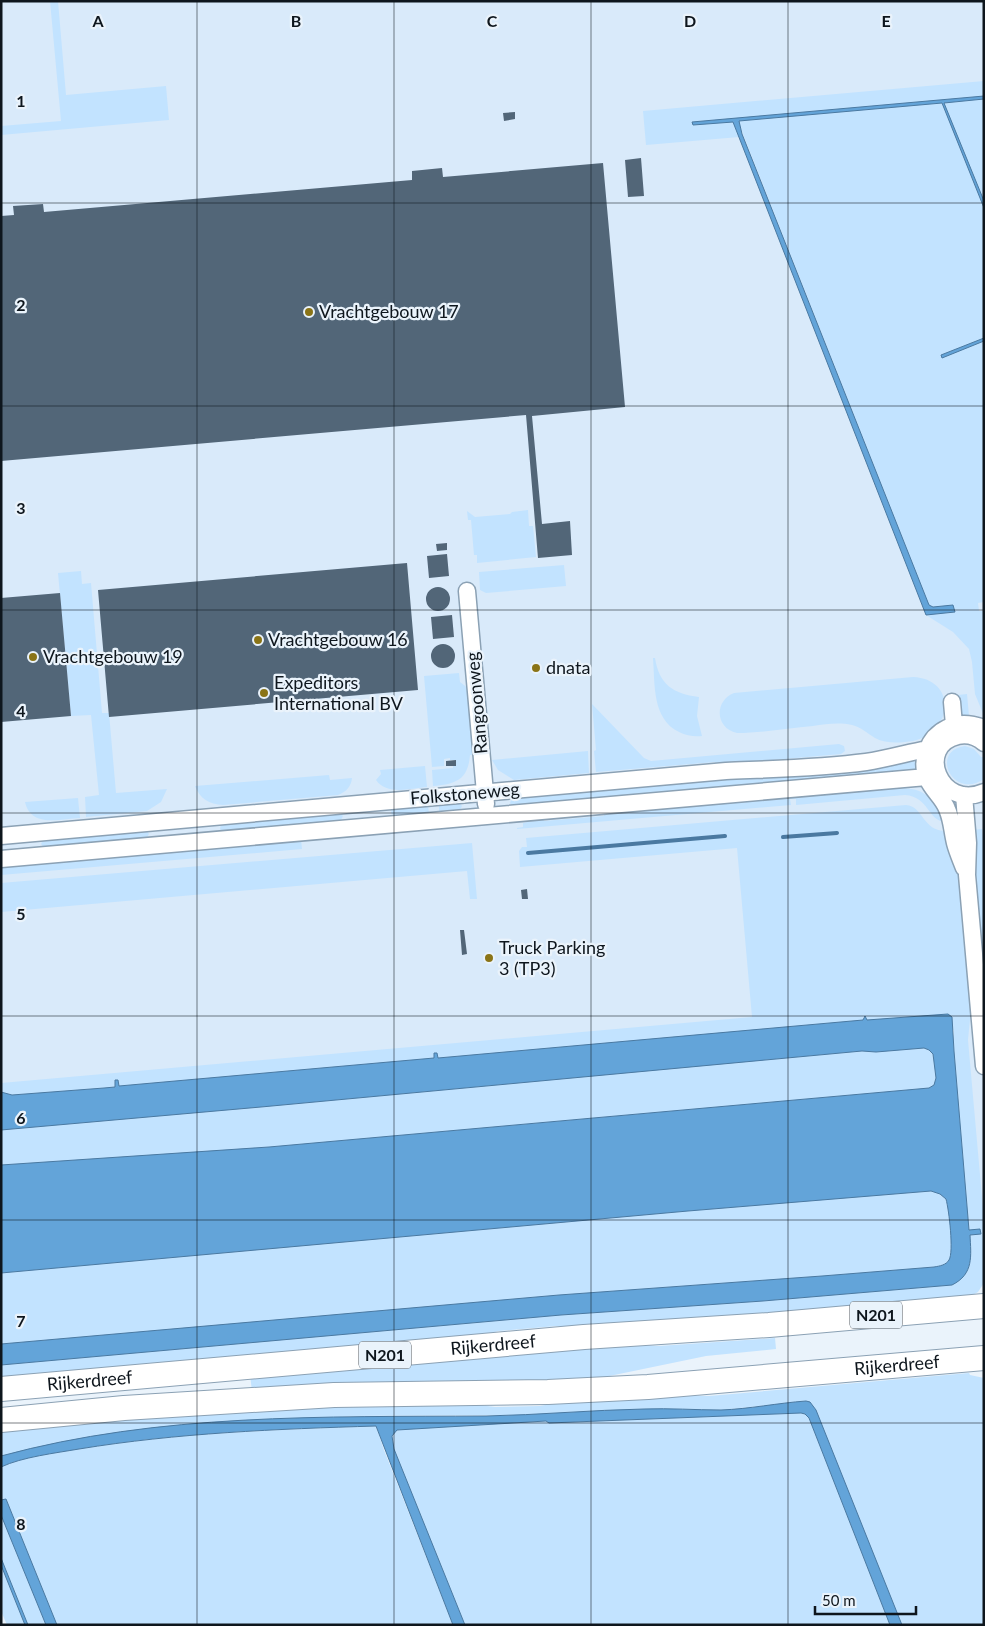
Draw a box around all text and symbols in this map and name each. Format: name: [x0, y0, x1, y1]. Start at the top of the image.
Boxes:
text: A: [91, 11, 104, 30]
text: B: [291, 11, 301, 30]
text: C: [487, 11, 498, 30]
text: D: [684, 11, 696, 30]
text: E: [881, 11, 891, 30]
text: 1: [16, 91, 26, 110]
text: 2: [16, 295, 26, 314]
place label: Vrachtgebouw 17: [319, 300, 459, 322]
marker: Vrachtgebouw 17: [303, 306, 315, 318]
text: 3: [16, 498, 26, 517]
place label: Vrachtgebouw 16: [268, 628, 408, 650]
marker: Vrachtgebouw 16: [252, 634, 264, 646]
place label: Vrachtgebouw 19: [43, 645, 183, 667]
marker: Vrachtgebouw 19: [27, 651, 39, 663]
street label: Rangoonweg: [461, 651, 491, 755]
place label: dnata: [546, 656, 590, 678]
marker: dnata: [530, 662, 542, 674]
place label: Expeditors International BV: [274, 671, 404, 714]
marker: Expeditors International BV: [258, 687, 270, 699]
text: 4: [16, 701, 26, 720]
street label: Folkstoneweg: [409, 777, 521, 809]
text: 5: [16, 904, 26, 923]
place label: Truck Parking 3 (TP3): [499, 936, 605, 979]
marker: Truck Parking 3 (TP3): [483, 952, 495, 964]
text: 6: [16, 1108, 26, 1127]
road number: N201: [850, 1302, 902, 1328]
text: 7: [16, 1311, 26, 1330]
street label: Rijkerdreef: [449, 1329, 537, 1359]
road number: N201: [359, 1342, 411, 1368]
street label: Rijkerdreef: [853, 1350, 941, 1379]
street label: Rijkerdreef: [46, 1365, 134, 1395]
text: 8: [16, 1514, 26, 1533]
scale bar: [815, 1584, 916, 1616]
text: 50 m: [822, 1591, 856, 1609]

